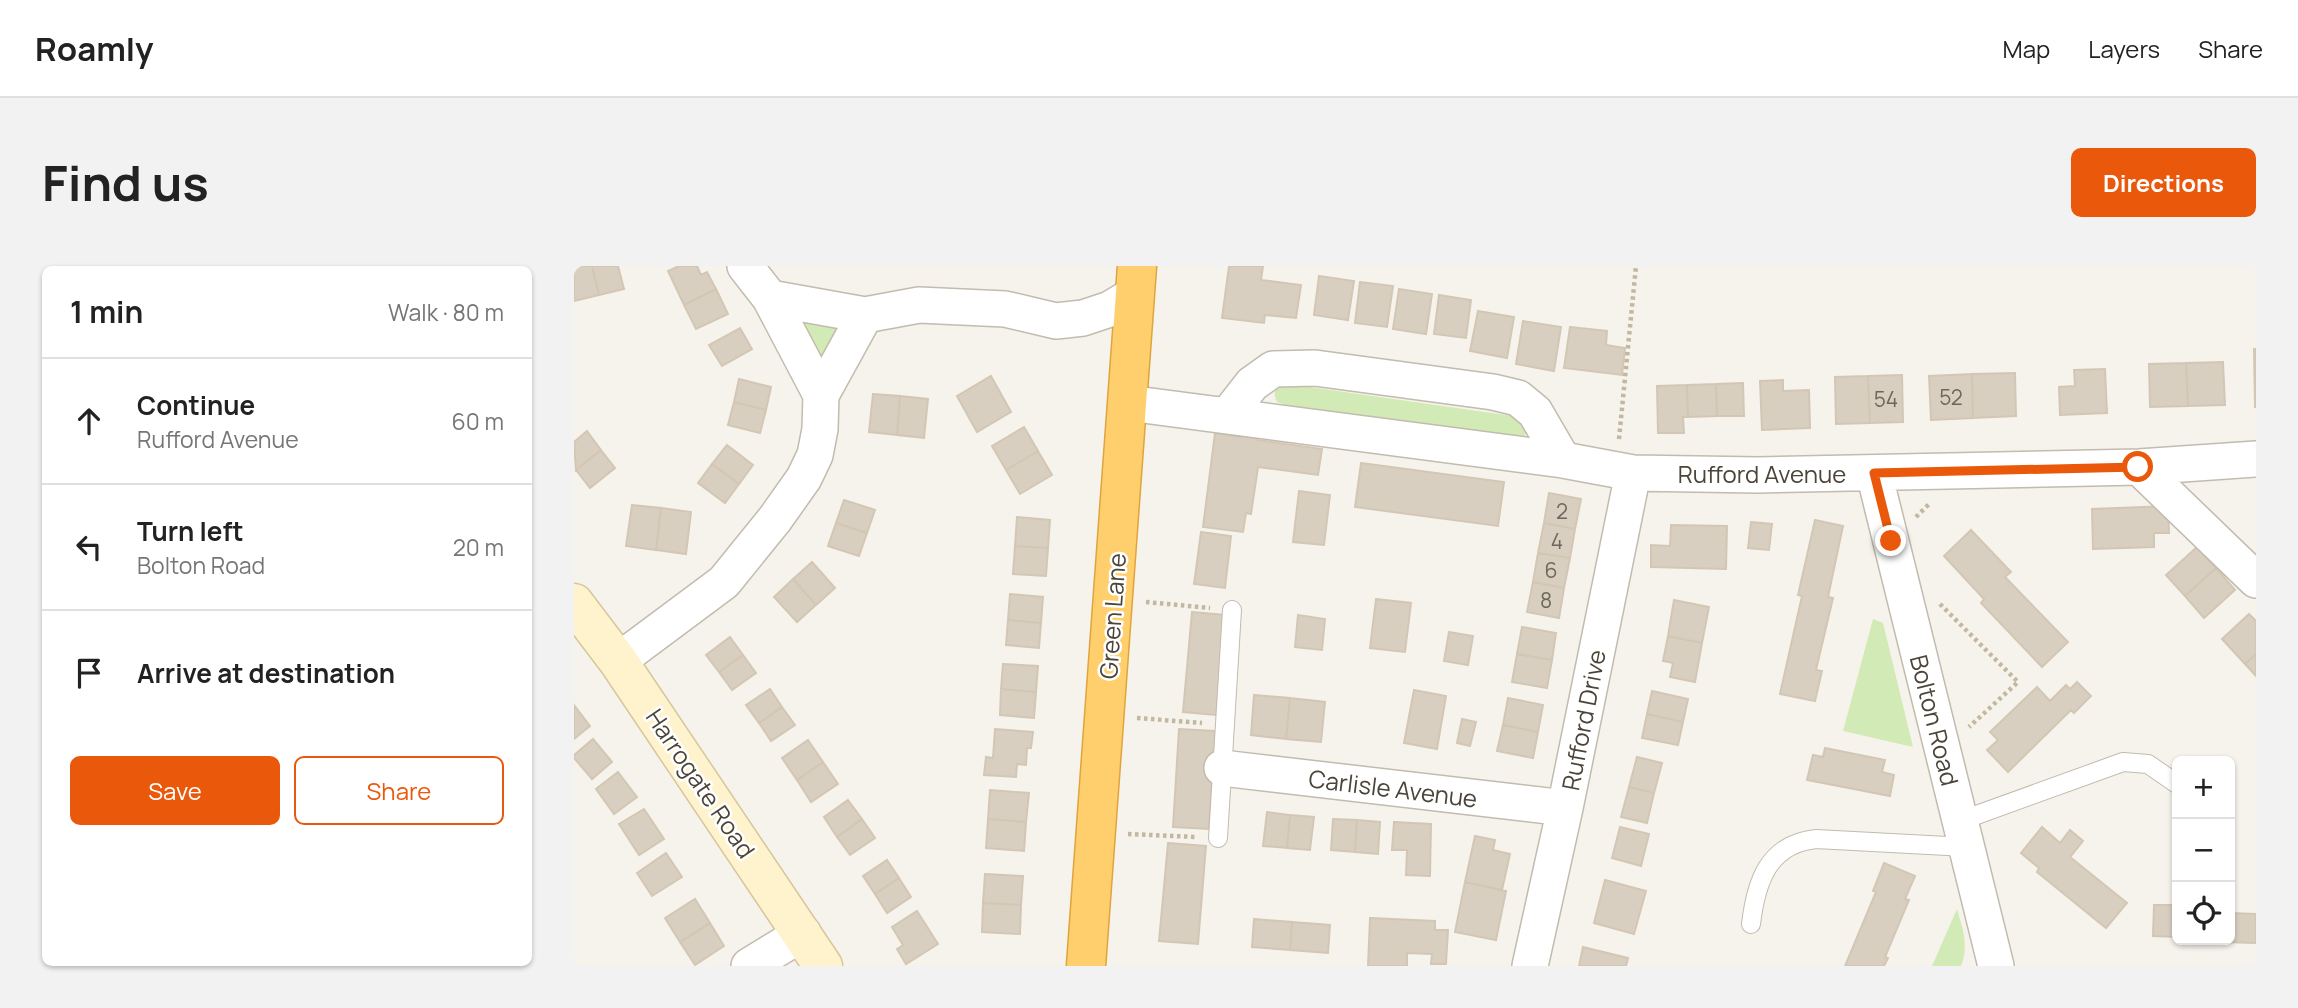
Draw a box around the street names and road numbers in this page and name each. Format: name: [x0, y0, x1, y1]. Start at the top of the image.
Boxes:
street label: Rufford Avenue: [1678, 457, 1846, 490]
street label: Green Lane: [1091, 552, 1133, 680]
street label: Rufford Drive: [1553, 647, 1613, 793]
street label: Bolton Road: [1903, 651, 1967, 789]
street label: Harrogate Road: [639, 702, 763, 864]
street label: Carlisle Avenue: [1307, 761, 1479, 815]

